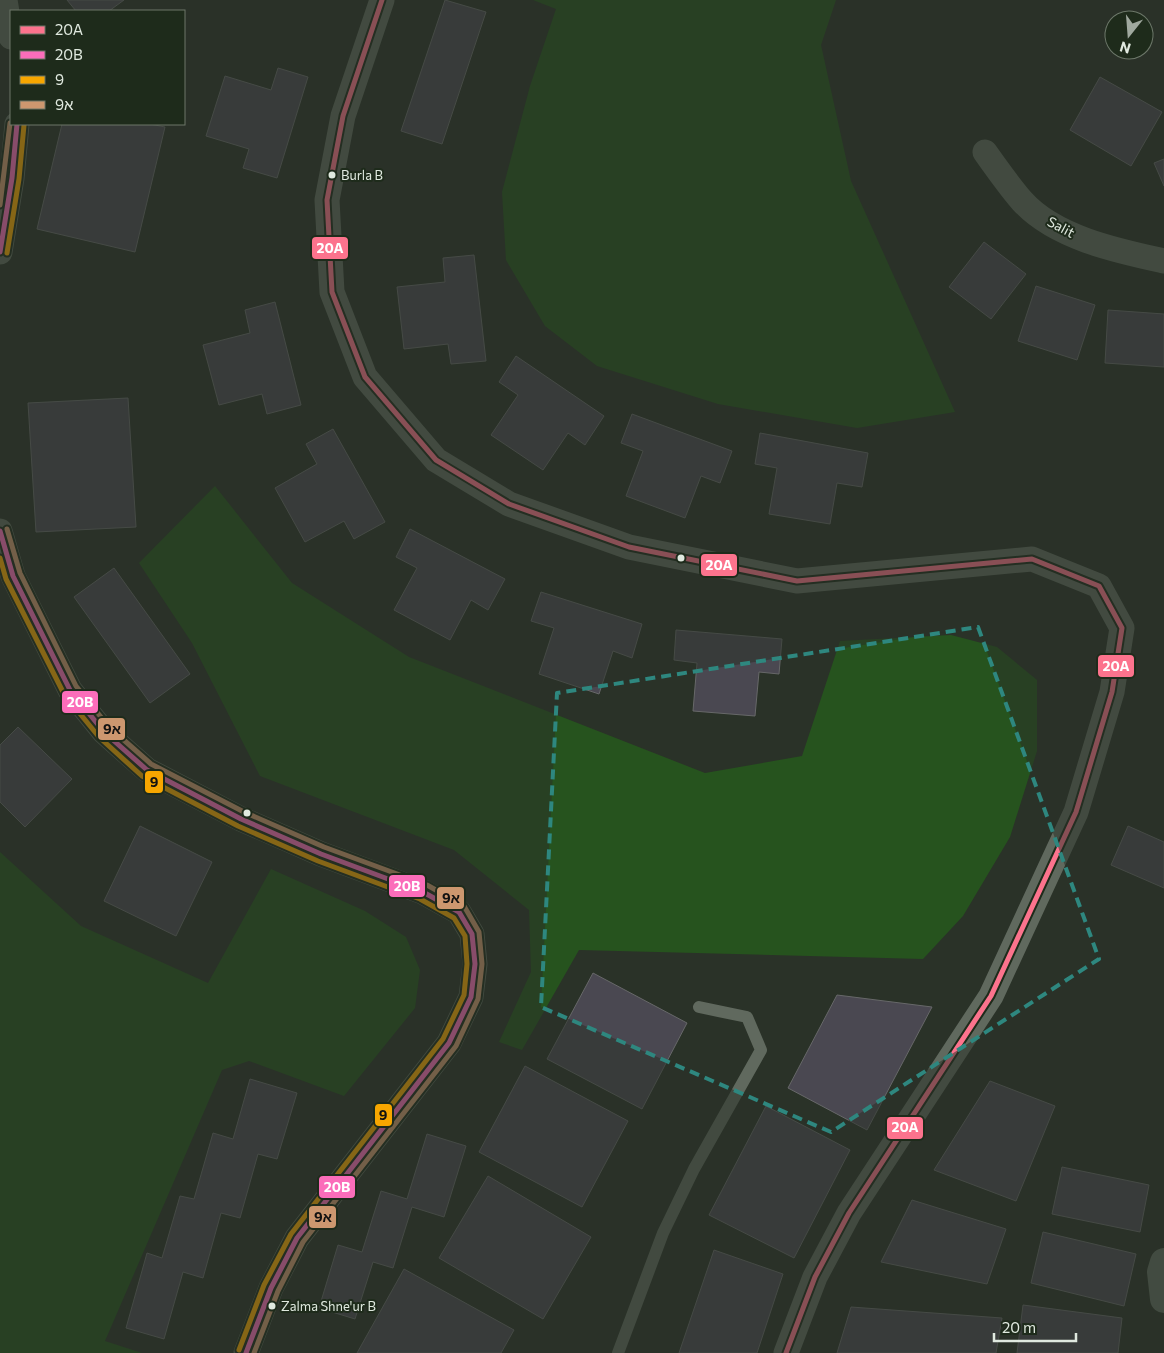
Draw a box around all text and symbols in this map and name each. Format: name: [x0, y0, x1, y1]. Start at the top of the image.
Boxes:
legend: [10, 10, 185, 125]
north arrow: [1104, 10, 1154, 60]
text: 20A: [55, 20, 83, 38]
text: N: [1118, 38, 1133, 58]
text: 20B: [55, 45, 83, 63]
text: 9: [55, 70, 64, 88]
text: 9א: [55, 95, 74, 113]
place label: Burla B: [341, 167, 383, 183]
marker: Burla B: [327, 170, 337, 180]
street label: Salit: [1045, 212, 1078, 241]
line badge: 20A: [311, 236, 349, 260]
text: 20A: [317, 239, 343, 256]
unlabelled marker: [676, 553, 686, 563]
line badge: 20A: [700, 553, 738, 577]
text: 20A: [706, 556, 732, 573]
line badge: 20A: [1097, 654, 1135, 678]
text: 20A: [1103, 657, 1129, 674]
line badge: 20B: [61, 690, 99, 714]
text: 20B: [67, 693, 93, 710]
line badge: 9א: [97, 717, 126, 741]
text: 9א: [103, 720, 122, 737]
line badge: 9: [144, 770, 164, 794]
text: 9: [150, 773, 159, 790]
unlabelled marker: [242, 808, 252, 818]
line badge: 20B: [388, 874, 426, 898]
text: 20B: [394, 877, 420, 894]
line badge: 9א: [436, 886, 465, 910]
text: 9א: [442, 889, 461, 906]
line badge: 9: [374, 1103, 393, 1127]
text: 9: [379, 1106, 388, 1123]
line badge: 20A: [886, 1116, 924, 1140]
text: 20A: [892, 1118, 918, 1135]
line badge: 20B: [318, 1175, 356, 1199]
text: 20B: [324, 1178, 350, 1195]
line badge: 9א: [308, 1205, 337, 1229]
text: 9א: [314, 1208, 333, 1225]
place label: Zalma Shne'ur B: [281, 1298, 376, 1314]
marker: Zalma Shne'ur B: [267, 1301, 277, 1311]
scale bar: [994, 1310, 1076, 1342]
text: 20 m: [1002, 1318, 1036, 1336]

